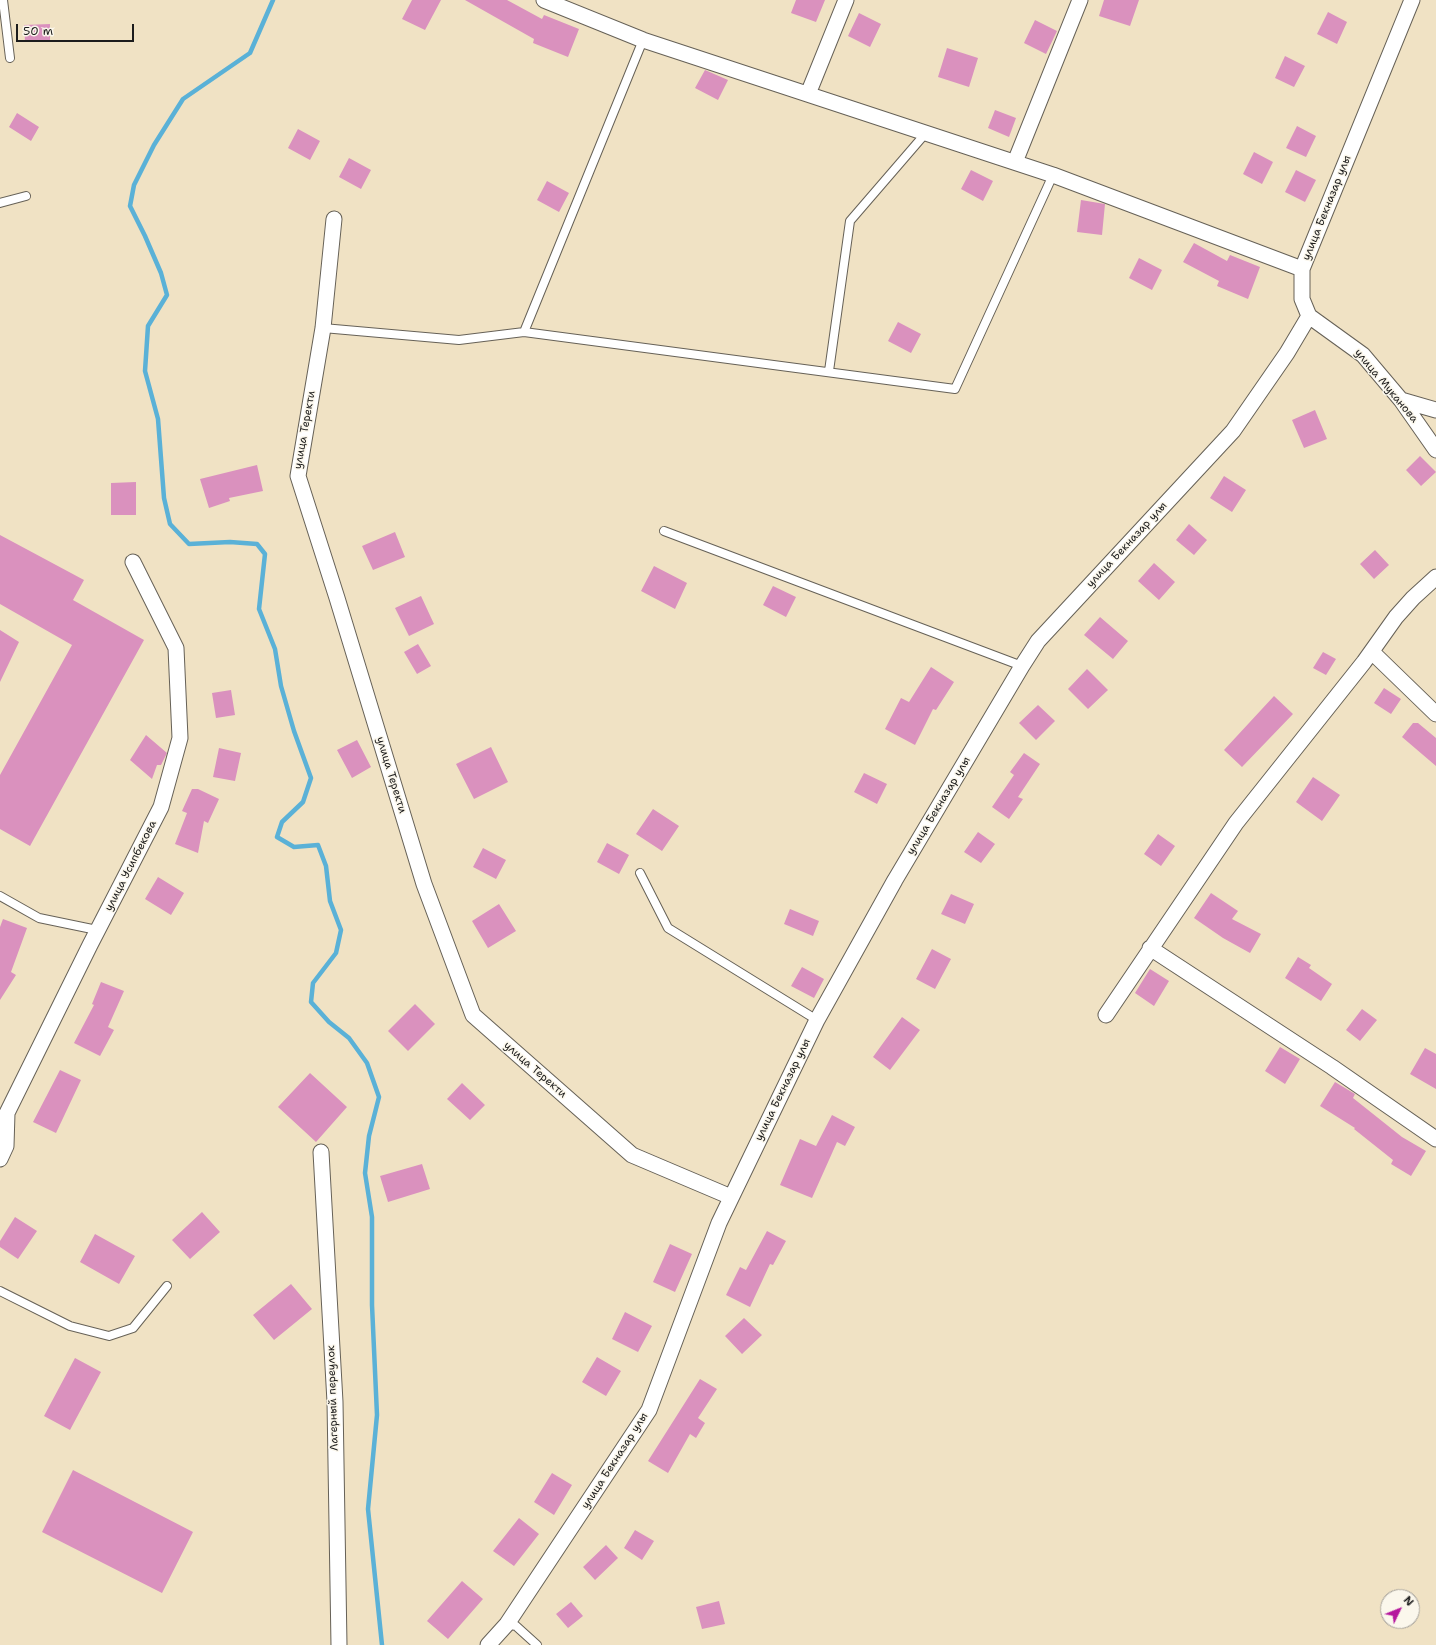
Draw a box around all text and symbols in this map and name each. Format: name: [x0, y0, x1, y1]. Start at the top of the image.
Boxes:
scale bar: [18, 16, 136, 42]
text: 50 m: [23, 23, 53, 39]
street label: улица Бекназар улы: [1300, 154, 1354, 262]
street label: улица Муканова: [1351, 346, 1421, 426]
street label: улица Теректи: [292, 390, 318, 470]
street label: улица Бекназар улы: [1084, 500, 1170, 590]
street label: улица Теректи: [373, 735, 409, 815]
street label: улица Бекназар улы: [904, 755, 974, 857]
street label: улица Усипбекова: [102, 818, 160, 914]
street label: улица Бекназар улы: [753, 1037, 813, 1143]
street label: улица Теректи: [501, 1039, 569, 1101]
street label: Лагерный переулок: [325, 1345, 341, 1451]
street label: улица Бекназар улы: [579, 1410, 651, 1512]
north arrow: [1380, 1589, 1420, 1629]
text: N: [1400, 1593, 1417, 1609]

